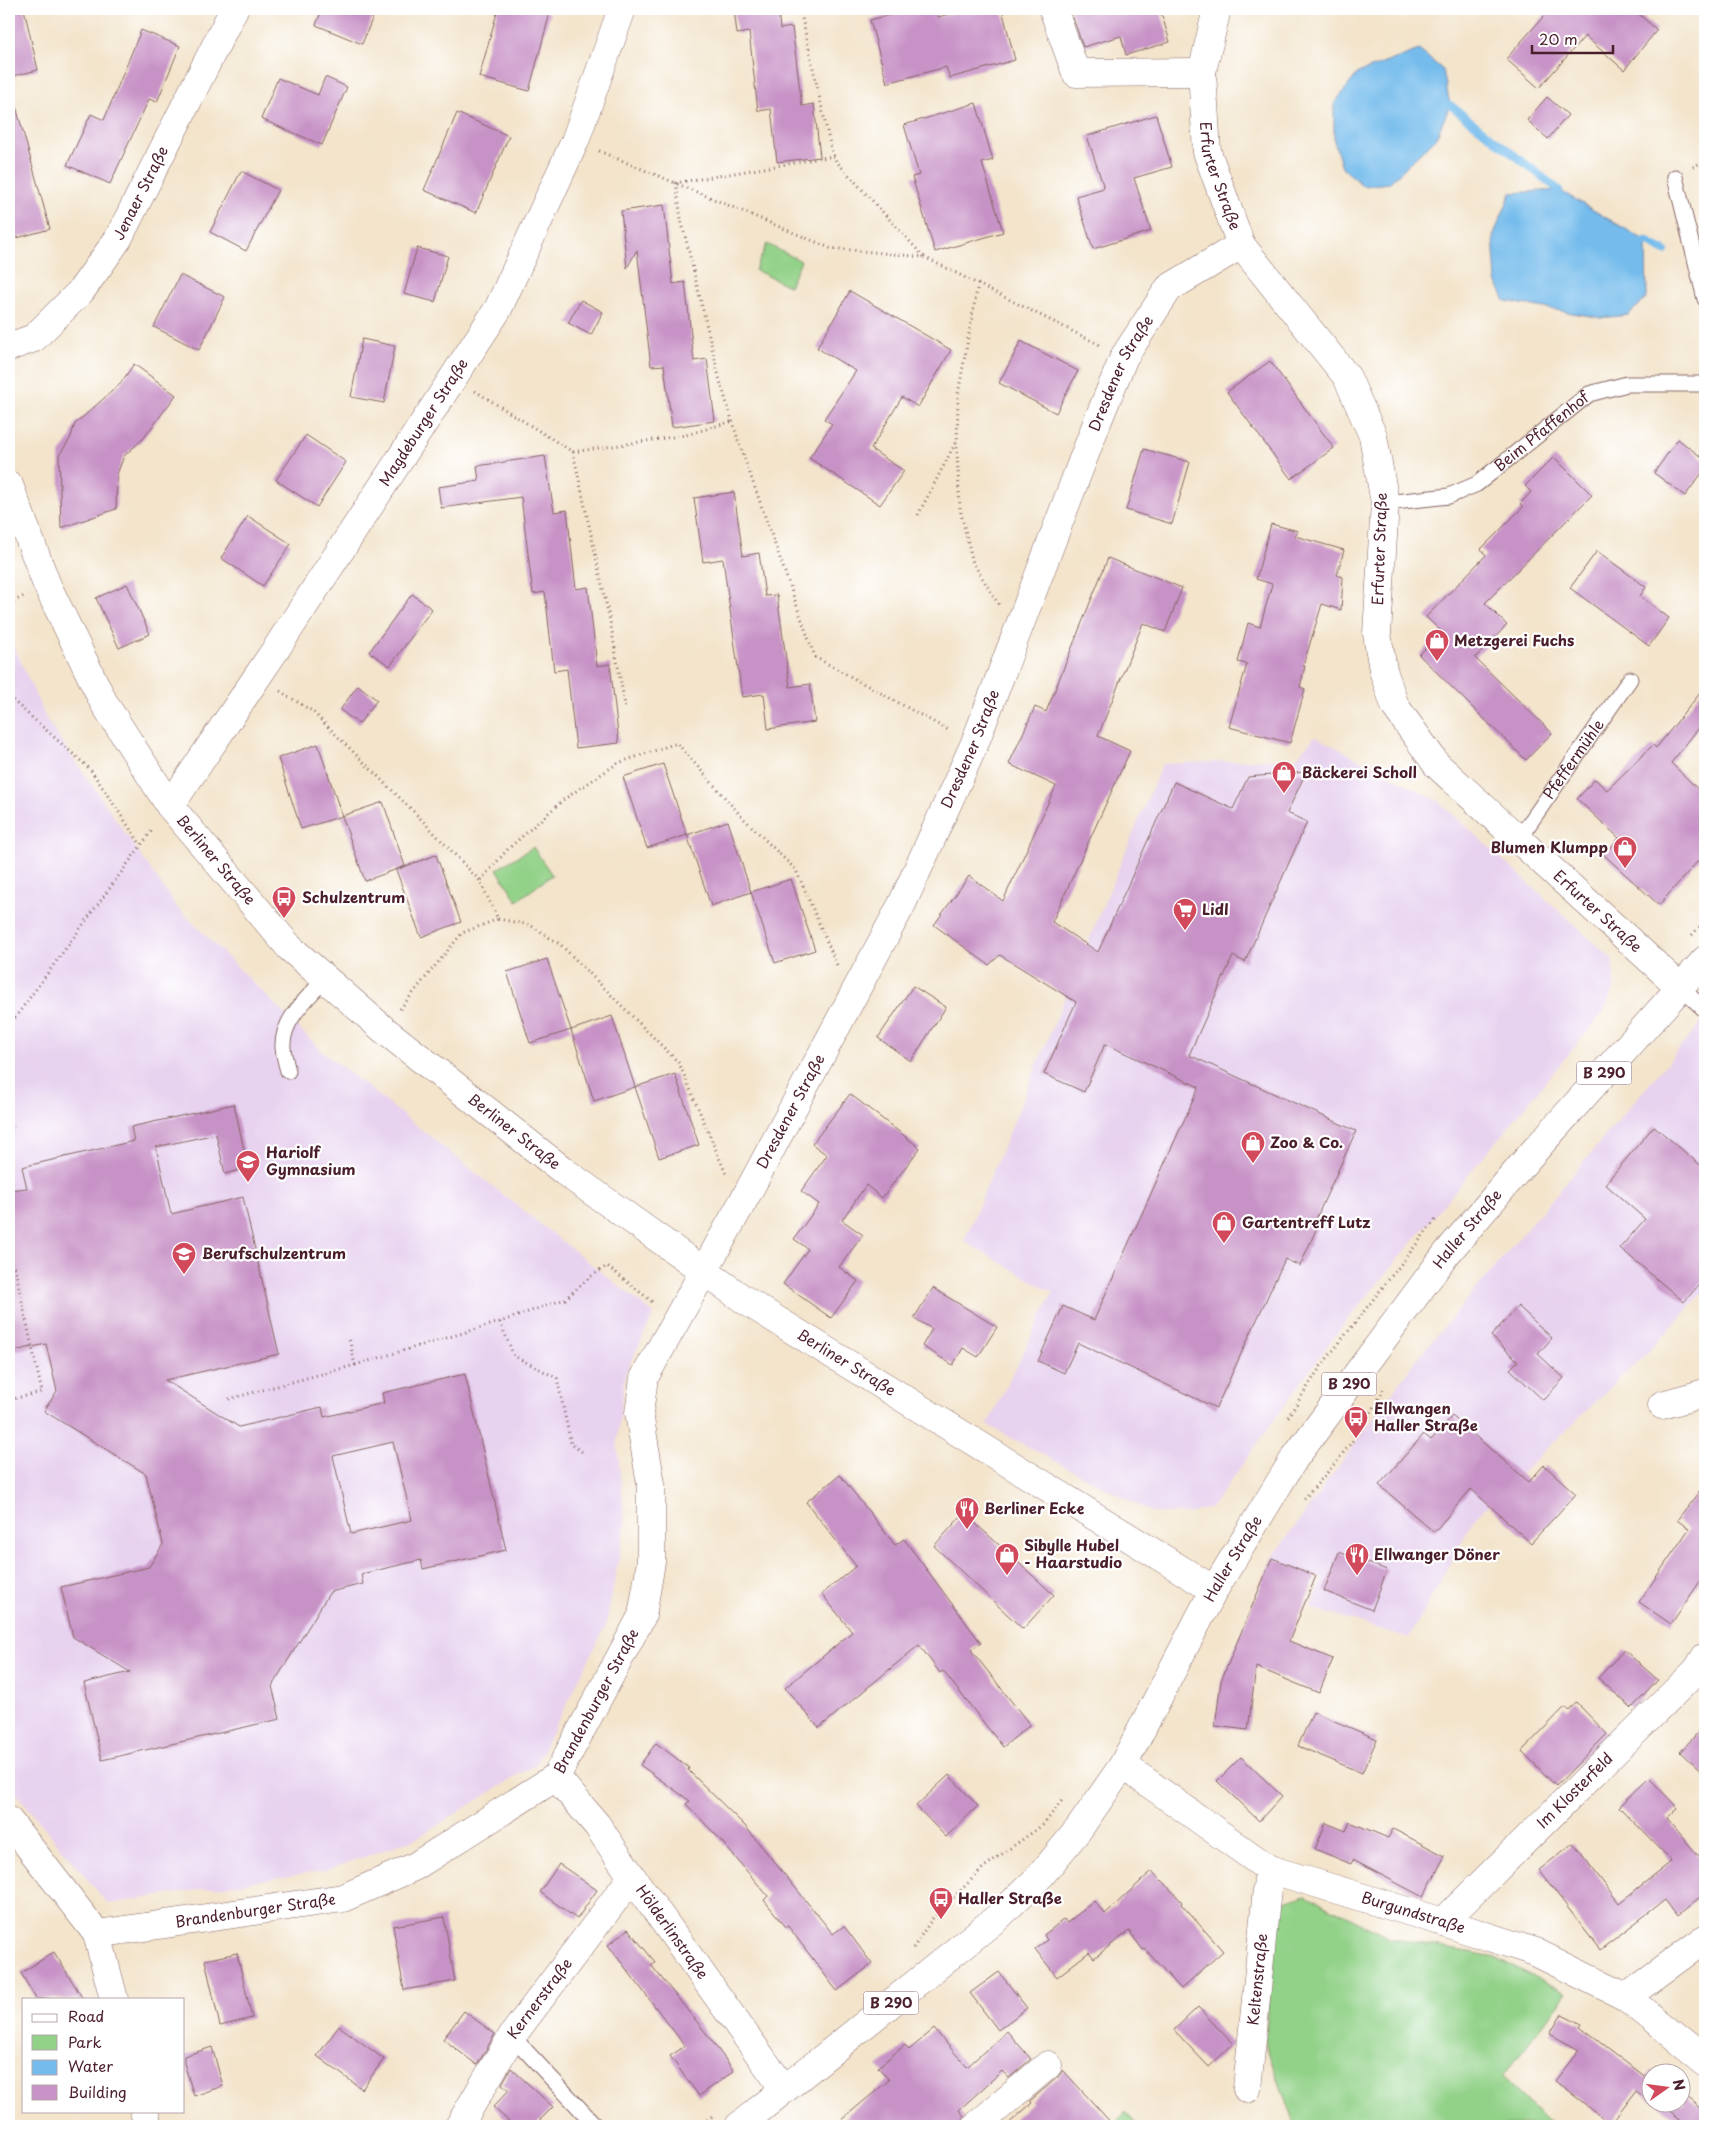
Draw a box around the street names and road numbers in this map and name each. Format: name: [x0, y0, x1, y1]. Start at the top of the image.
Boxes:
street label: Erfurter Straße: [1195, 121, 1248, 233]
street label: Jenaer Straße: [106, 142, 173, 244]
street label: Dresdener Straße: [1082, 310, 1158, 434]
street label: Magdeburger Straße: [372, 353, 473, 490]
street label: Beim Pfaffenhof: [1488, 385, 1594, 476]
street label: Erfurter Straße: [1365, 492, 1392, 606]
street label: Dresdener Straße: [934, 686, 1004, 812]
street label: Pfeffermühle: [1537, 714, 1609, 804]
street label: Berliner Straße: [172, 809, 262, 909]
street label: Erfurter Straße: [1549, 864, 1648, 957]
street label: Dresdener Straße: [750, 1050, 830, 1172]
road number: B 290: [1576, 1062, 1632, 1084]
street label: Berliner Straße: [463, 1087, 566, 1174]
street label: Haller Straße: [1426, 1184, 1507, 1273]
street label: Berliner Straße: [793, 1322, 901, 1401]
road number: B 290: [1322, 1372, 1376, 1396]
street label: Haller Straße: [1197, 1510, 1267, 1605]
street label: Brandenburger Straße: [547, 1624, 643, 1777]
street label: Im Klosterfeld: [1531, 1747, 1617, 1833]
street label: Hölderlinstraße: [631, 1880, 715, 1983]
street label: Burgundstraße: [1359, 1885, 1469, 1939]
street label: Brandenburger Straße: [173, 1886, 337, 1932]
street label: Keltenstraße: [1240, 1932, 1272, 2026]
street label: Kernerstraße: [501, 1953, 577, 2043]
road number: B 290: [864, 1992, 918, 2015]

